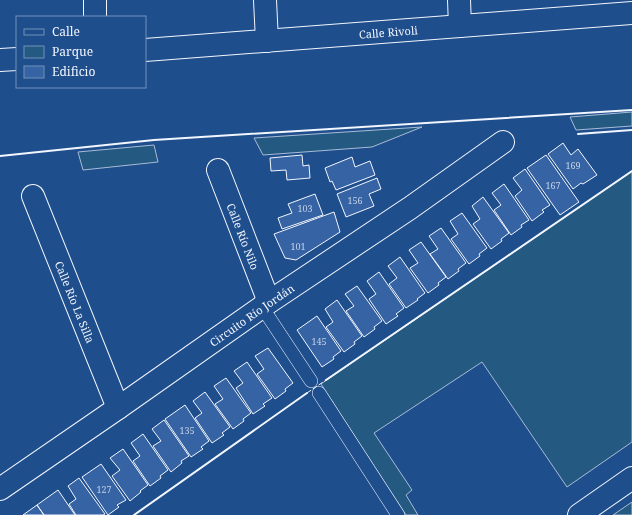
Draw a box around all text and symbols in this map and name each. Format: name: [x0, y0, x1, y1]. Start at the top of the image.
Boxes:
legend: [16, 16, 146, 88]
street label: Calle Rivoli: [358, 22, 419, 41]
text: Calle: [52, 23, 80, 40]
text: Parque: [52, 43, 93, 60]
text: Edificio: [52, 63, 95, 80]
house number: 169: [565, 159, 581, 172]
house number: 167: [545, 179, 561, 192]
house number: 156: [347, 194, 363, 207]
street label: Calle Río Nilo: [224, 201, 263, 272]
house number: 103: [297, 202, 313, 215]
house number: 101: [290, 240, 306, 253]
street label: Calle Río La Silla: [52, 259, 99, 345]
street label: Circuito Río Jordán: [206, 280, 297, 349]
house number: 145: [311, 335, 327, 348]
house number: 135: [179, 424, 195, 437]
house number: 127: [96, 483, 112, 496]

